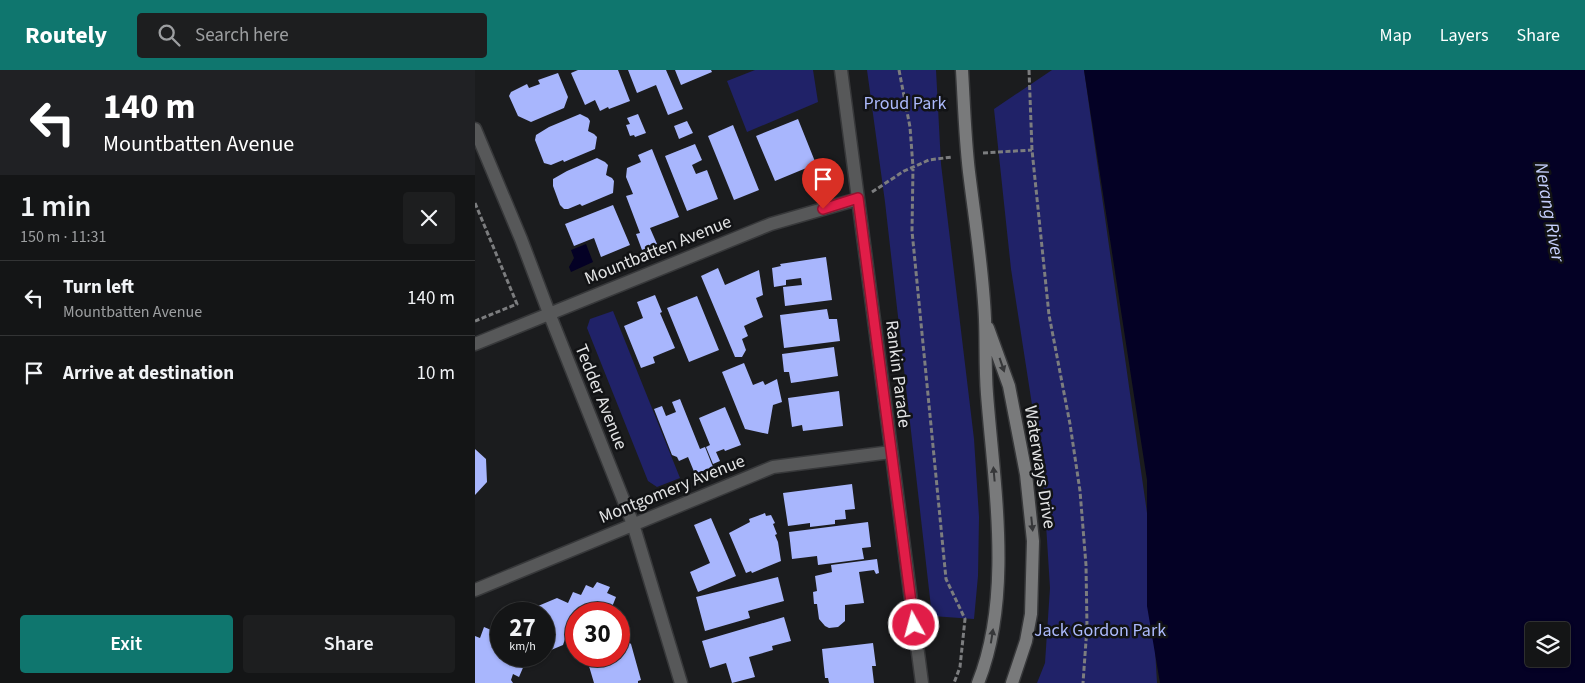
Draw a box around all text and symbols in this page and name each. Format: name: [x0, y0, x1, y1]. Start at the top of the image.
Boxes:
search box: [137, 13, 487, 58]
text: Routely: [25, 18, 107, 53]
icon: search: [155, 21, 183, 49]
text: Search here: [195, 22, 289, 49]
text: Map: [1380, 23, 1412, 48]
text: Layers: [1440, 23, 1489, 48]
text: Share: [1517, 23, 1560, 48]
text: 140 m: [103, 82, 195, 132]
icon: left: [20, 90, 85, 155]
park label: Proud Park: [863, 91, 947, 116]
text: Mountbatten Avenue: [103, 128, 294, 160]
pin: [802, 158, 844, 209]
water label: Nerang River: [1527, 160, 1571, 265]
icon: arrive: [809, 165, 837, 193]
text: 1 min: [20, 185, 91, 228]
button: close: [403, 192, 455, 244]
street label: Mountbatten Avenue: [581, 209, 735, 291]
text: 150 m · 11:31: [20, 226, 107, 248]
text: Turn left: [63, 274, 134, 301]
icon: left: [20, 284, 48, 312]
text: 140 m: [407, 285, 455, 312]
text: Mountbatten Avenue: [63, 301, 202, 323]
street label: Rankin Parade: [879, 319, 917, 429]
street label: Tedder Avenue: [569, 341, 634, 453]
one-way arrow: [998, 357, 1006, 372]
icon: arrive: [20, 359, 48, 387]
text: Arrive at destination: [63, 360, 234, 387]
text: 10 m: [417, 360, 455, 387]
street label: Waterways Drive: [1018, 404, 1062, 530]
street label: Montgomery Avenue: [595, 448, 749, 530]
one-way arrow: [989, 466, 997, 482]
one-way arrow: [1028, 516, 1036, 532]
position arrow: [887, 598, 939, 650]
speed limit sign: 30: [565, 602, 630, 667]
text: 27: [509, 610, 536, 646]
button: Exit: [20, 615, 233, 673]
button: Share: [243, 615, 455, 673]
park label: Jack Gordon Park: [1034, 618, 1166, 643]
map controls: [1525, 622, 1570, 667]
button: layers: [1525, 622, 1570, 667]
one-way arrow: [988, 628, 996, 644]
text: km/h: [509, 638, 536, 655]

